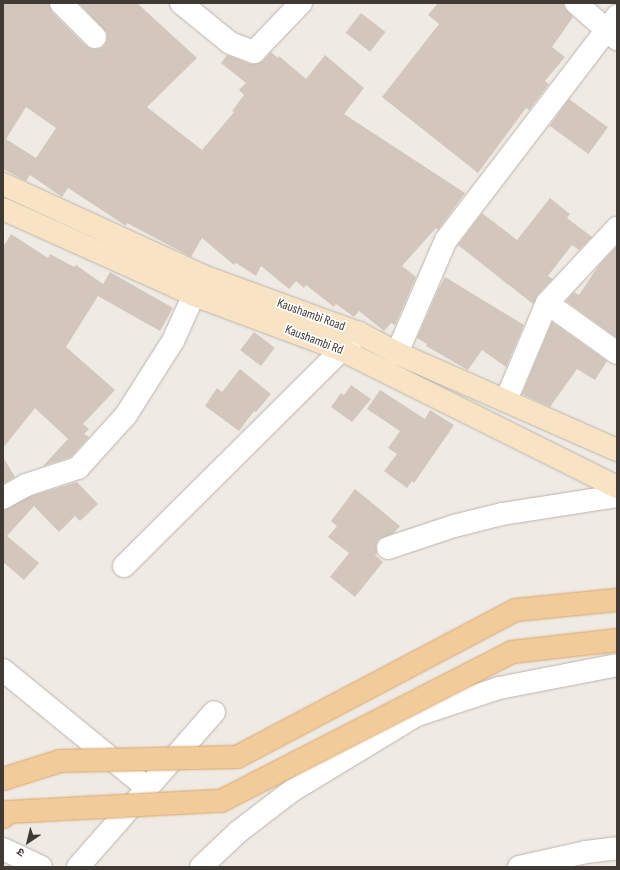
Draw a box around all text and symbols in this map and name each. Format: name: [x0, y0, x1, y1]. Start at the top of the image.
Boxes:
street label: Kaushambi Road: [275, 295, 347, 335]
street label: Kaushambi Rd: [283, 322, 345, 358]
north arrow: [8, 822, 48, 862]
text: उ: [14, 845, 27, 859]

